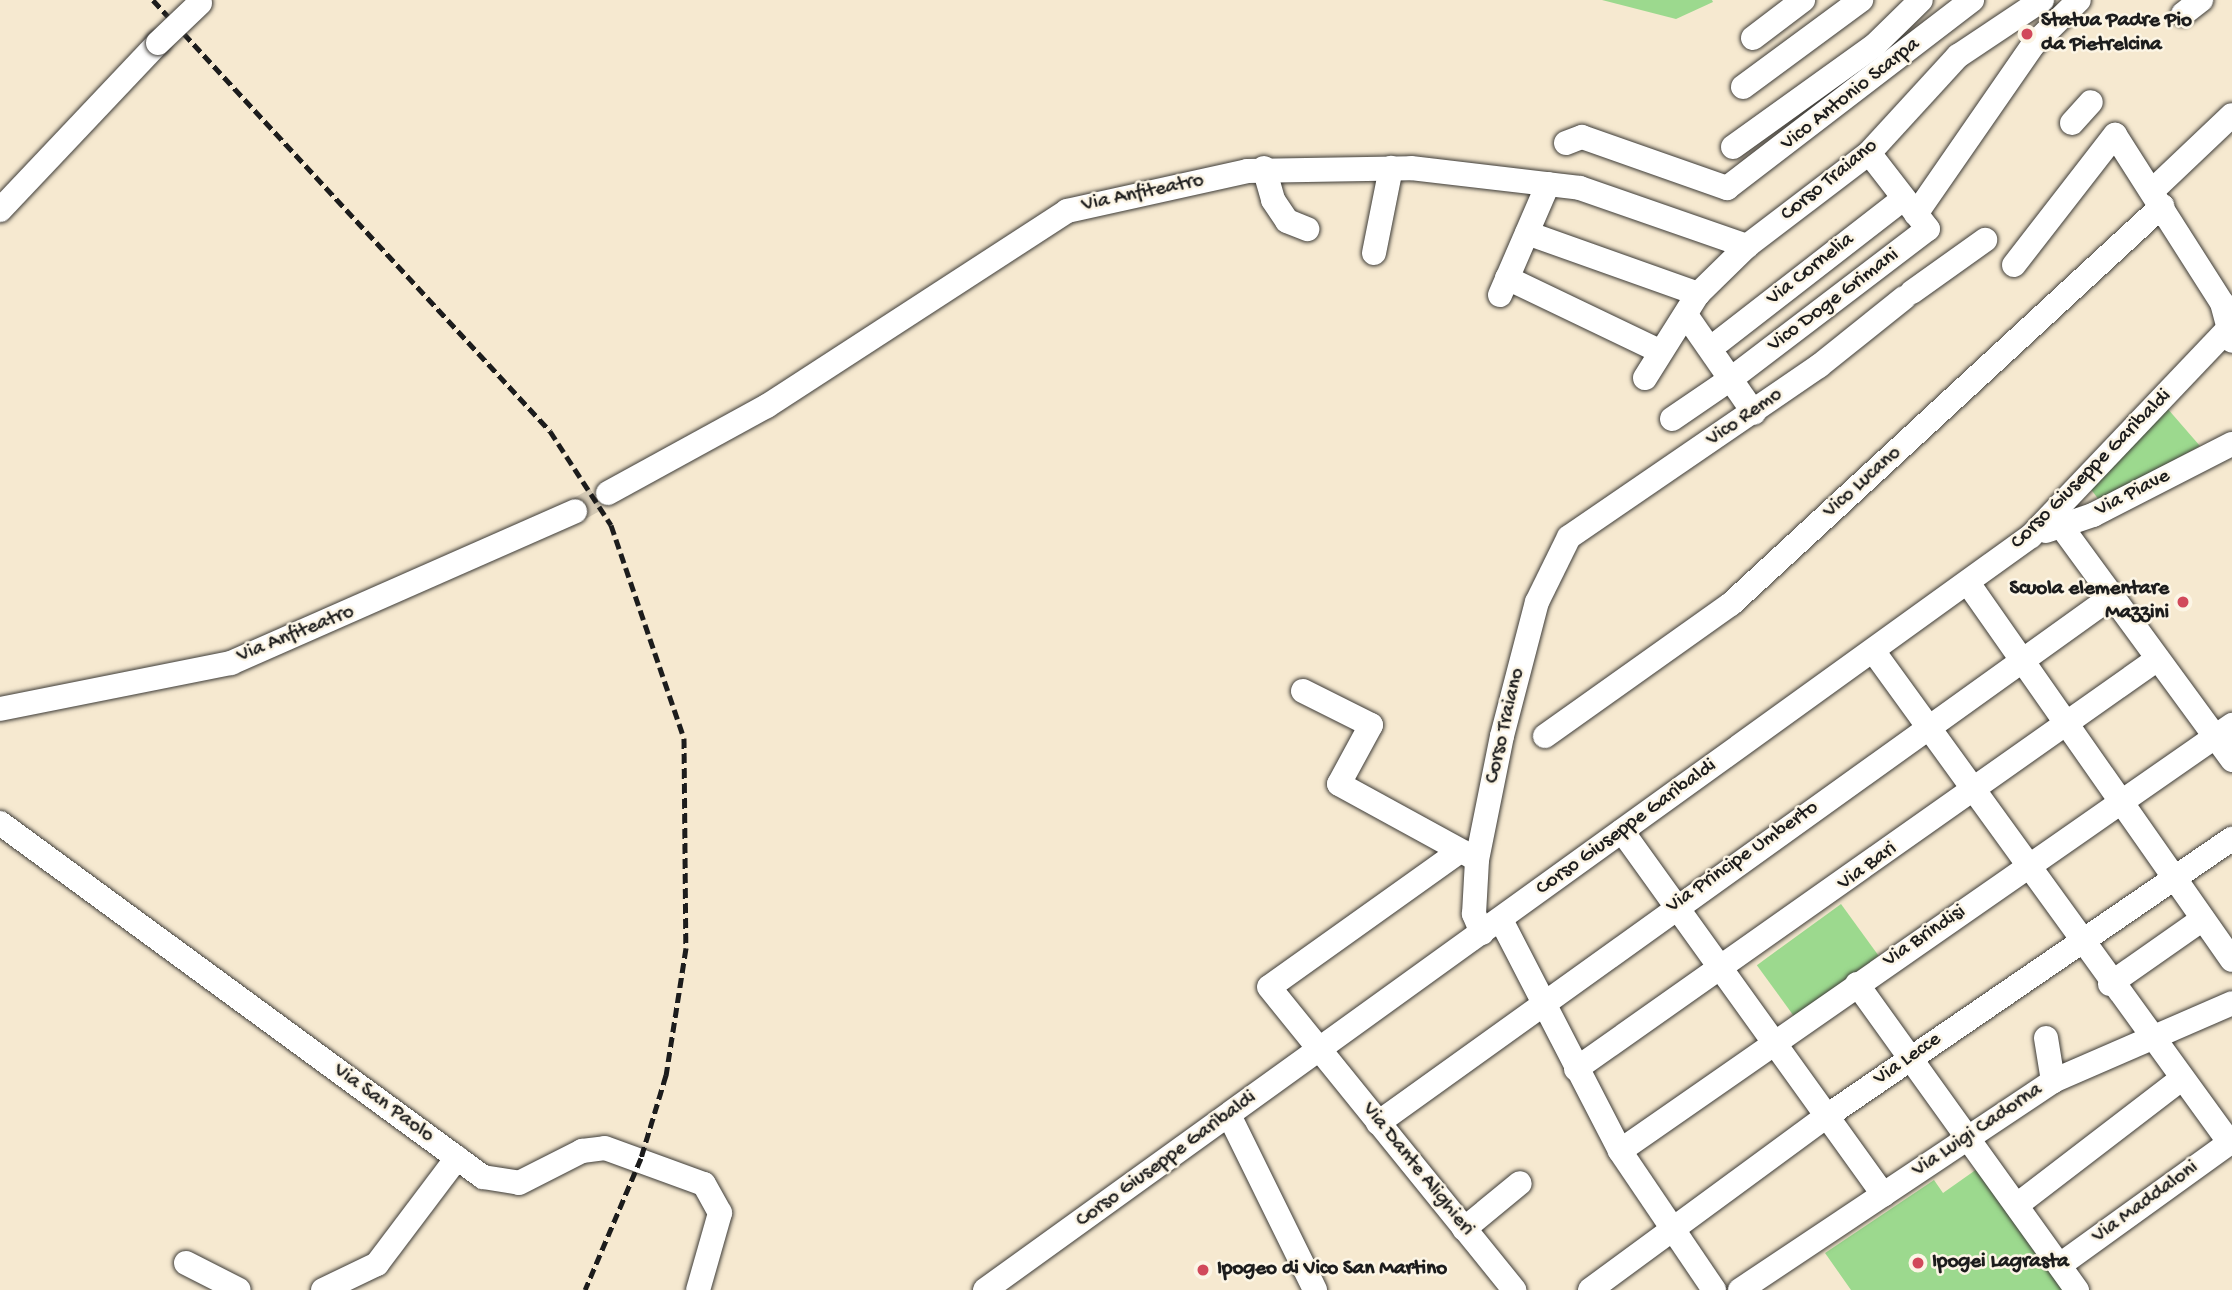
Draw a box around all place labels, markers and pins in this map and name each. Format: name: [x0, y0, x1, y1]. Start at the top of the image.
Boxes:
place label: Statua Padre Pio da Pietrelcina: [2041, 9, 2192, 59]
marker: Statua Padre Pio da Pietrelcina: [2019, 26, 2035, 42]
place label: Scuola elementare Mazzini: [2010, 577, 2169, 627]
marker: Scuola elementare Mazzini: [2175, 594, 2191, 610]
place label: Ipogei Lagrasta: [1932, 1250, 2069, 1276]
marker: Ipogei Lagrasta: [1910, 1255, 1926, 1271]
place label: Ipogeo di Vico San Martino: [1217, 1257, 1447, 1283]
marker: Ipogeo di Vico San Martino: [1195, 1262, 1211, 1278]

